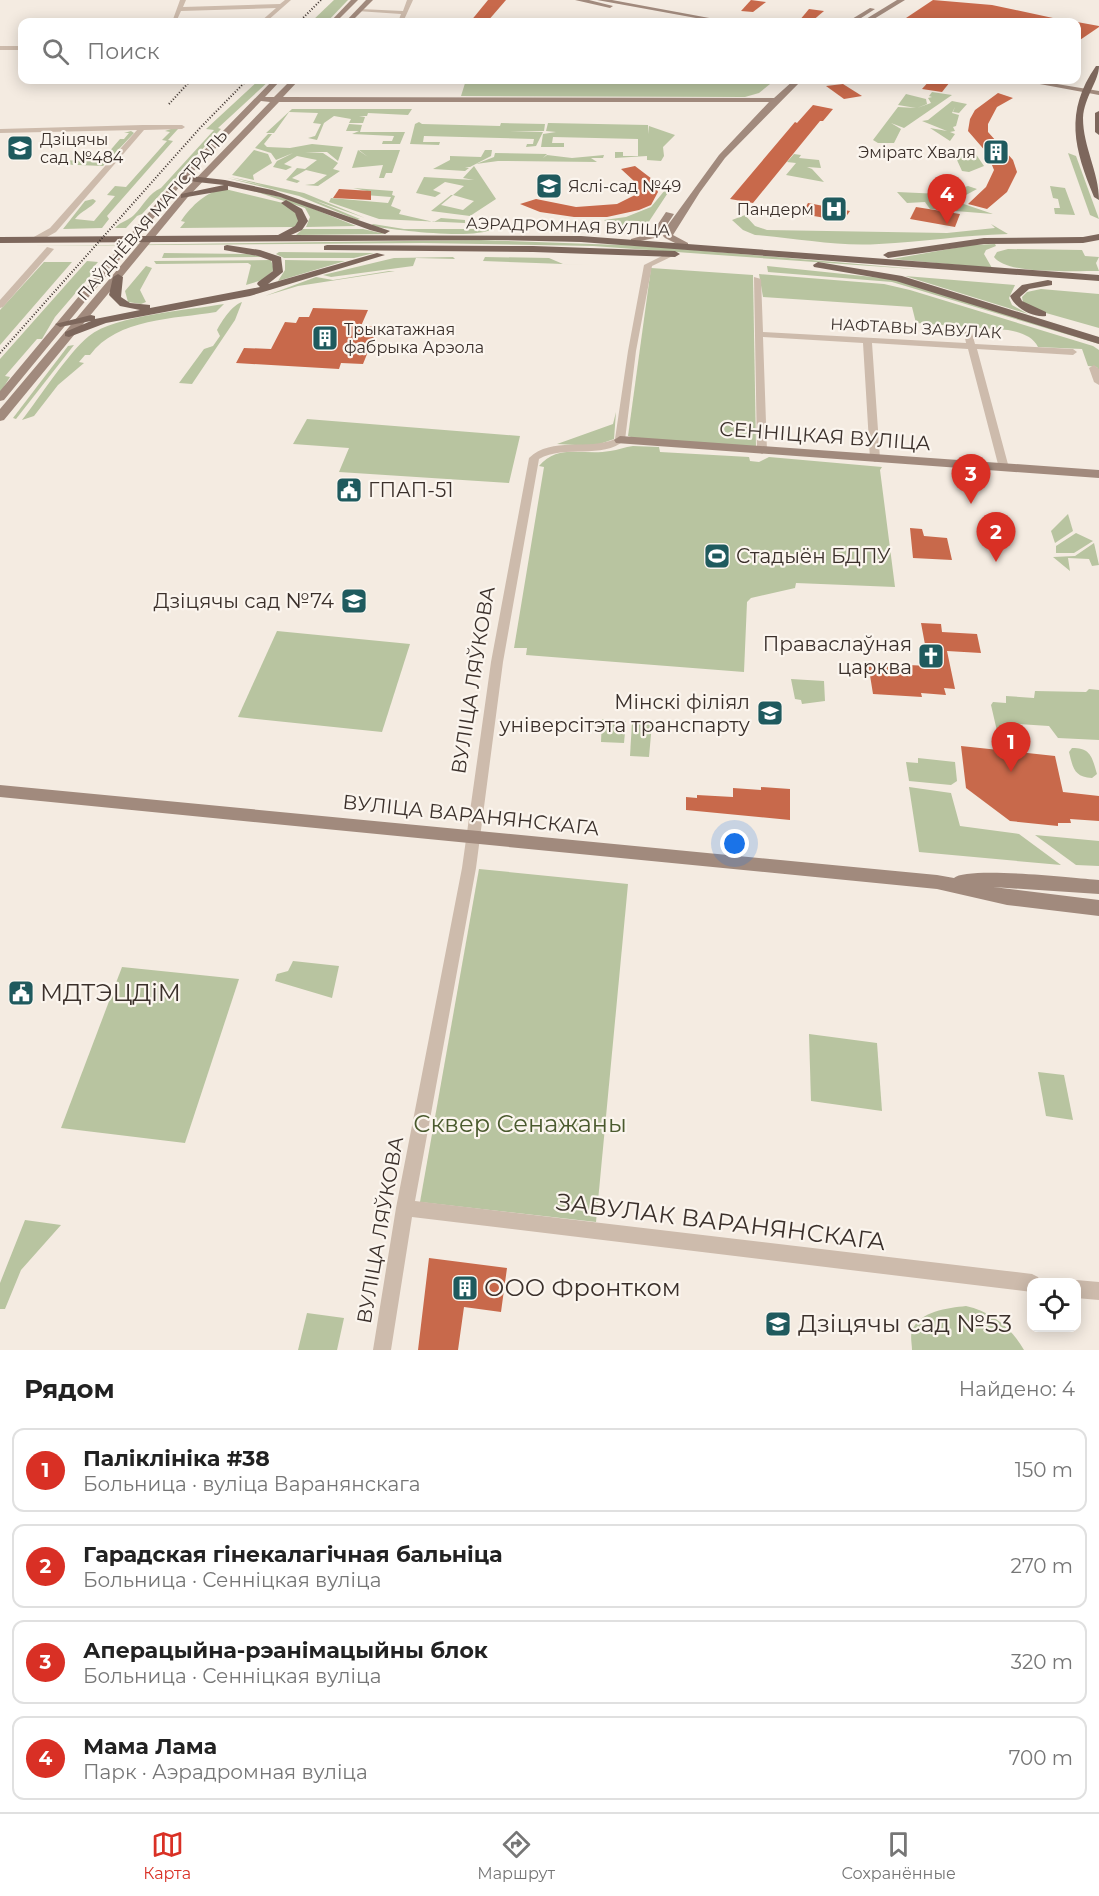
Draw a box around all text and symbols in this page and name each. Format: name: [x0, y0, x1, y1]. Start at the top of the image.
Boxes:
search box: [18, 18, 1081, 84]
icon: search: [39, 35, 72, 68]
text: Поиск: [87, 38, 159, 65]
street label: ПАЎДНЁВАЯ МАГІСТРАЛЬ: [73, 126, 231, 304]
place label: Дзіцячы сад №484: [40, 130, 124, 167]
school or university icon: Дзіцячы сад №484: [5, 133, 35, 163]
building icon: Эміратс Хваля: [981, 137, 1011, 167]
place label: Эміратс Хваля: [858, 143, 976, 162]
school or university icon: Яслі-сад №49: [534, 171, 564, 201]
pin: 4: [928, 174, 966, 224]
place label: Яслі-сад №49: [568, 177, 681, 196]
hospital icon: Пандерм: [819, 194, 849, 224]
place label: Пандерм: [737, 200, 814, 219]
street label: АЭРАДРОМНАЯ ВУЛІЦА: [466, 213, 670, 240]
street label: НАФТАВЫ ЗАВУЛАК: [830, 315, 1002, 342]
place label: Трыкатажная фабрыка Арэола: [344, 320, 484, 357]
building icon: Трыкатажная фабрыка Арэола: [310, 323, 340, 353]
street label: СЕННІЦКАЯ ВУЛІЦА: [719, 417, 932, 455]
pin: 3: [952, 454, 990, 504]
public building icon: ГПАП-51: [334, 475, 364, 505]
place label: ГПАП-51: [368, 478, 454, 502]
pin: 2: [976, 512, 1016, 562]
sports icon: Стадыён БДПУ: [702, 541, 732, 571]
place label: Стадыён БДПУ: [736, 544, 891, 568]
street label: ВУЛІЦА ЛЯЎКОВА: [446, 584, 500, 776]
school or university icon: Дзіцячы сад №74: [339, 586, 369, 616]
place label: Дзіцячы сад №74: [154, 589, 334, 613]
place label: Праваслаўная царква: [763, 632, 912, 679]
church icon: Праваслаўная царква: [916, 641, 946, 671]
place label: Мінскі філіял універсітэта транспарту: [498, 690, 750, 737]
school or university icon: Мінскі філіял універсітэта транспарту: [755, 698, 785, 728]
pin: 1: [992, 722, 1030, 772]
street label: ВУЛІЦА ВАРАНЯНСКАГА: [342, 790, 601, 840]
your location: [720, 829, 749, 858]
public building icon: МДТЭЦДіМ: [6, 978, 36, 1008]
place label: МДТЭЦДіМ: [40, 978, 181, 1007]
park label: Сквер Сенажаны: [413, 1109, 627, 1138]
street label: ВУЛІЦА ЛЯЎКОВА: [352, 1134, 408, 1325]
street label: ЗАВУЛАК ВАРАНЯНСКАГА: [555, 1187, 888, 1256]
building icon: ООО Фронтком: [450, 1273, 480, 1303]
place label: ООО Фронтком: [484, 1273, 681, 1302]
map controls: [1027, 1278, 1081, 1332]
button: locate: [1027, 1278, 1081, 1332]
school or university icon: Дзіцячы сад №53: [763, 1309, 793, 1339]
place label: Дзіцячы сад №53: [798, 1309, 1012, 1338]
text: Рядом: [24, 1373, 115, 1405]
text: Найдено: 4: [959, 1377, 1075, 1401]
text: Паліклініка #38: [83, 1445, 270, 1472]
text: 1: [42, 1458, 49, 1482]
text: 150 m: [1015, 1458, 1073, 1482]
text: Больница · вуліца Варанянскага: [83, 1472, 420, 1496]
text: Гарадская гінекалагічная бальніца: [83, 1541, 503, 1568]
text: 2: [40, 1554, 51, 1578]
text: 270 m: [1011, 1554, 1073, 1578]
text: Больница · Сенніцкая вуліца: [83, 1568, 381, 1592]
text: Аперацыйна-рэанімацыйны блок: [83, 1637, 488, 1664]
text: 3: [40, 1650, 51, 1674]
text: 320 m: [1011, 1650, 1073, 1674]
text: Больница · Сенніцкая вуліца: [83, 1664, 381, 1688]
text: Мама Лама: [83, 1733, 217, 1760]
text: 4: [39, 1746, 52, 1770]
text: 700 m: [1009, 1746, 1073, 1770]
text: Парк · Аэрадромная вуліца: [83, 1760, 368, 1784]
tab: Карта: [143, 1828, 191, 1883]
tab: Маршрут: [477, 1828, 555, 1883]
tab: Сохранённые: [841, 1828, 956, 1883]

